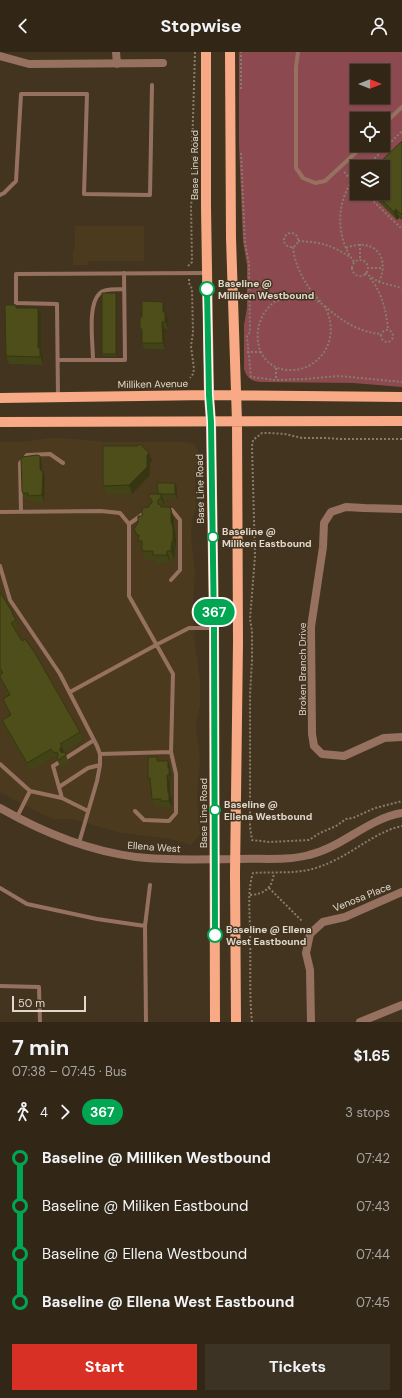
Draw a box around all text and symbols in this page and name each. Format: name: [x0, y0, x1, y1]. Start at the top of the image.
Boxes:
text: Stopwise: [161, 14, 242, 38]
icon: back: [12, 15, 34, 37]
icon: person: [368, 15, 390, 37]
north arrow: [350, 64, 390, 104]
map controls: [350, 64, 390, 200]
button: locate: [350, 112, 390, 152]
street label: Base Line Road: [188, 130, 201, 200]
button: layers: [350, 160, 390, 200]
place label: Baseline @ Milliken Westbound: [218, 277, 314, 302]
marker: Baseline @ Milliken Westbound: [199, 281, 215, 297]
street label: Milliken Avenue: [118, 377, 189, 391]
street label: Base Line Road: [193, 454, 207, 524]
place label: Baseline @ Miliken Eastbound: [222, 525, 312, 550]
marker: Baseline @ Miliken Eastbound: [207, 531, 219, 543]
line badge: 367: [191, 599, 237, 625]
text: 367: [202, 603, 226, 621]
street label: Broken Branch Drive: [296, 622, 309, 715]
street label: Base Line Road: [197, 778, 210, 848]
place label: Baseline @ Ellena Westbound: [224, 798, 312, 823]
marker: Baseline @ Ellena Westbound: [209, 804, 221, 816]
street label: Ellena West: [127, 839, 181, 855]
street label: Venosa Place: [331, 879, 393, 915]
place label: Baseline @ Ellena West Eastbound: [226, 923, 312, 948]
marker: Baseline @ Ellena West Eastbound: [207, 927, 223, 943]
scale bar: [12, 994, 86, 1013]
text: 50 m: [18, 996, 45, 1010]
text: 7 min: [12, 1033, 69, 1062]
text: $1.65: [354, 1046, 390, 1066]
text: 07:38 – 07:45 · Bus: [12, 1063, 127, 1080]
icon: walk: [12, 1101, 34, 1123]
icon: forward: [54, 1101, 76, 1123]
text: 367: [90, 1103, 115, 1121]
text: 4: [40, 1104, 48, 1121]
text: 3 stops: [345, 1104, 390, 1121]
text: Baseline @ Milliken Westbound: [42, 1148, 271, 1168]
text: 07:42: [356, 1150, 390, 1167]
text: Baseline @ Miliken Eastbound: [42, 1196, 248, 1216]
text: 07:43: [356, 1198, 390, 1215]
text: Baseline @ Ellena Westbound: [42, 1244, 247, 1264]
text: 07:44: [356, 1246, 390, 1263]
text: Baseline @ Ellena West Eastbound: [42, 1292, 294, 1312]
text: 07:45: [356, 1294, 390, 1311]
button: Start: [12, 1344, 197, 1390]
button: Tickets: [205, 1344, 390, 1390]

